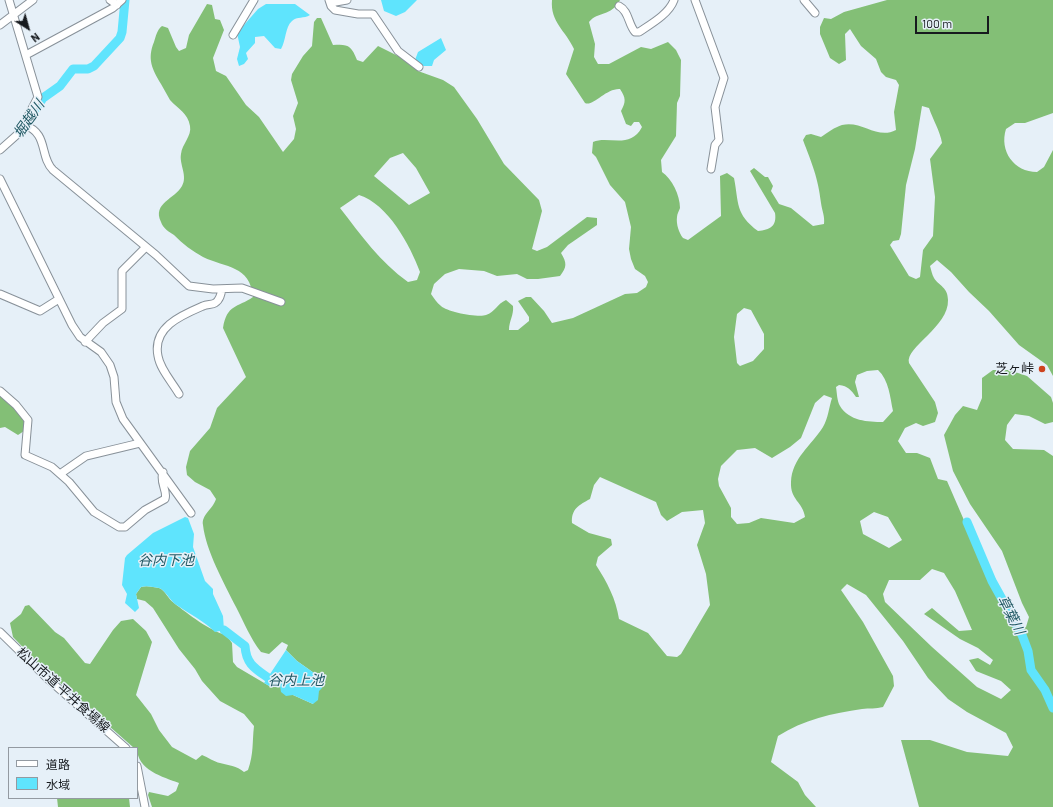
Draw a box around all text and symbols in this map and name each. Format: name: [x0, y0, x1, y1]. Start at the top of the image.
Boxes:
north arrow: [8, 8, 48, 48]
scale bar: [917, 8, 991, 34]
text: 100 m: [922, 16, 952, 30]
text: N: [29, 31, 42, 45]
water label: 堀越川: [10, 97, 48, 141]
place label: 芝ヶ峠: [995, 361, 1034, 377]
marker: 芝ヶ峠: [1037, 364, 1047, 374]
water label: 谷内下池: [138, 552, 194, 568]
water label: 草葉川: [994, 592, 1028, 638]
street label: 松山市道 平井食場線: [13, 644, 113, 736]
water label: 谷内上池: [268, 672, 324, 688]
legend: [8, 747, 138, 799]
text: 道路: [46, 757, 70, 771]
text: 水域: [46, 777, 70, 791]

